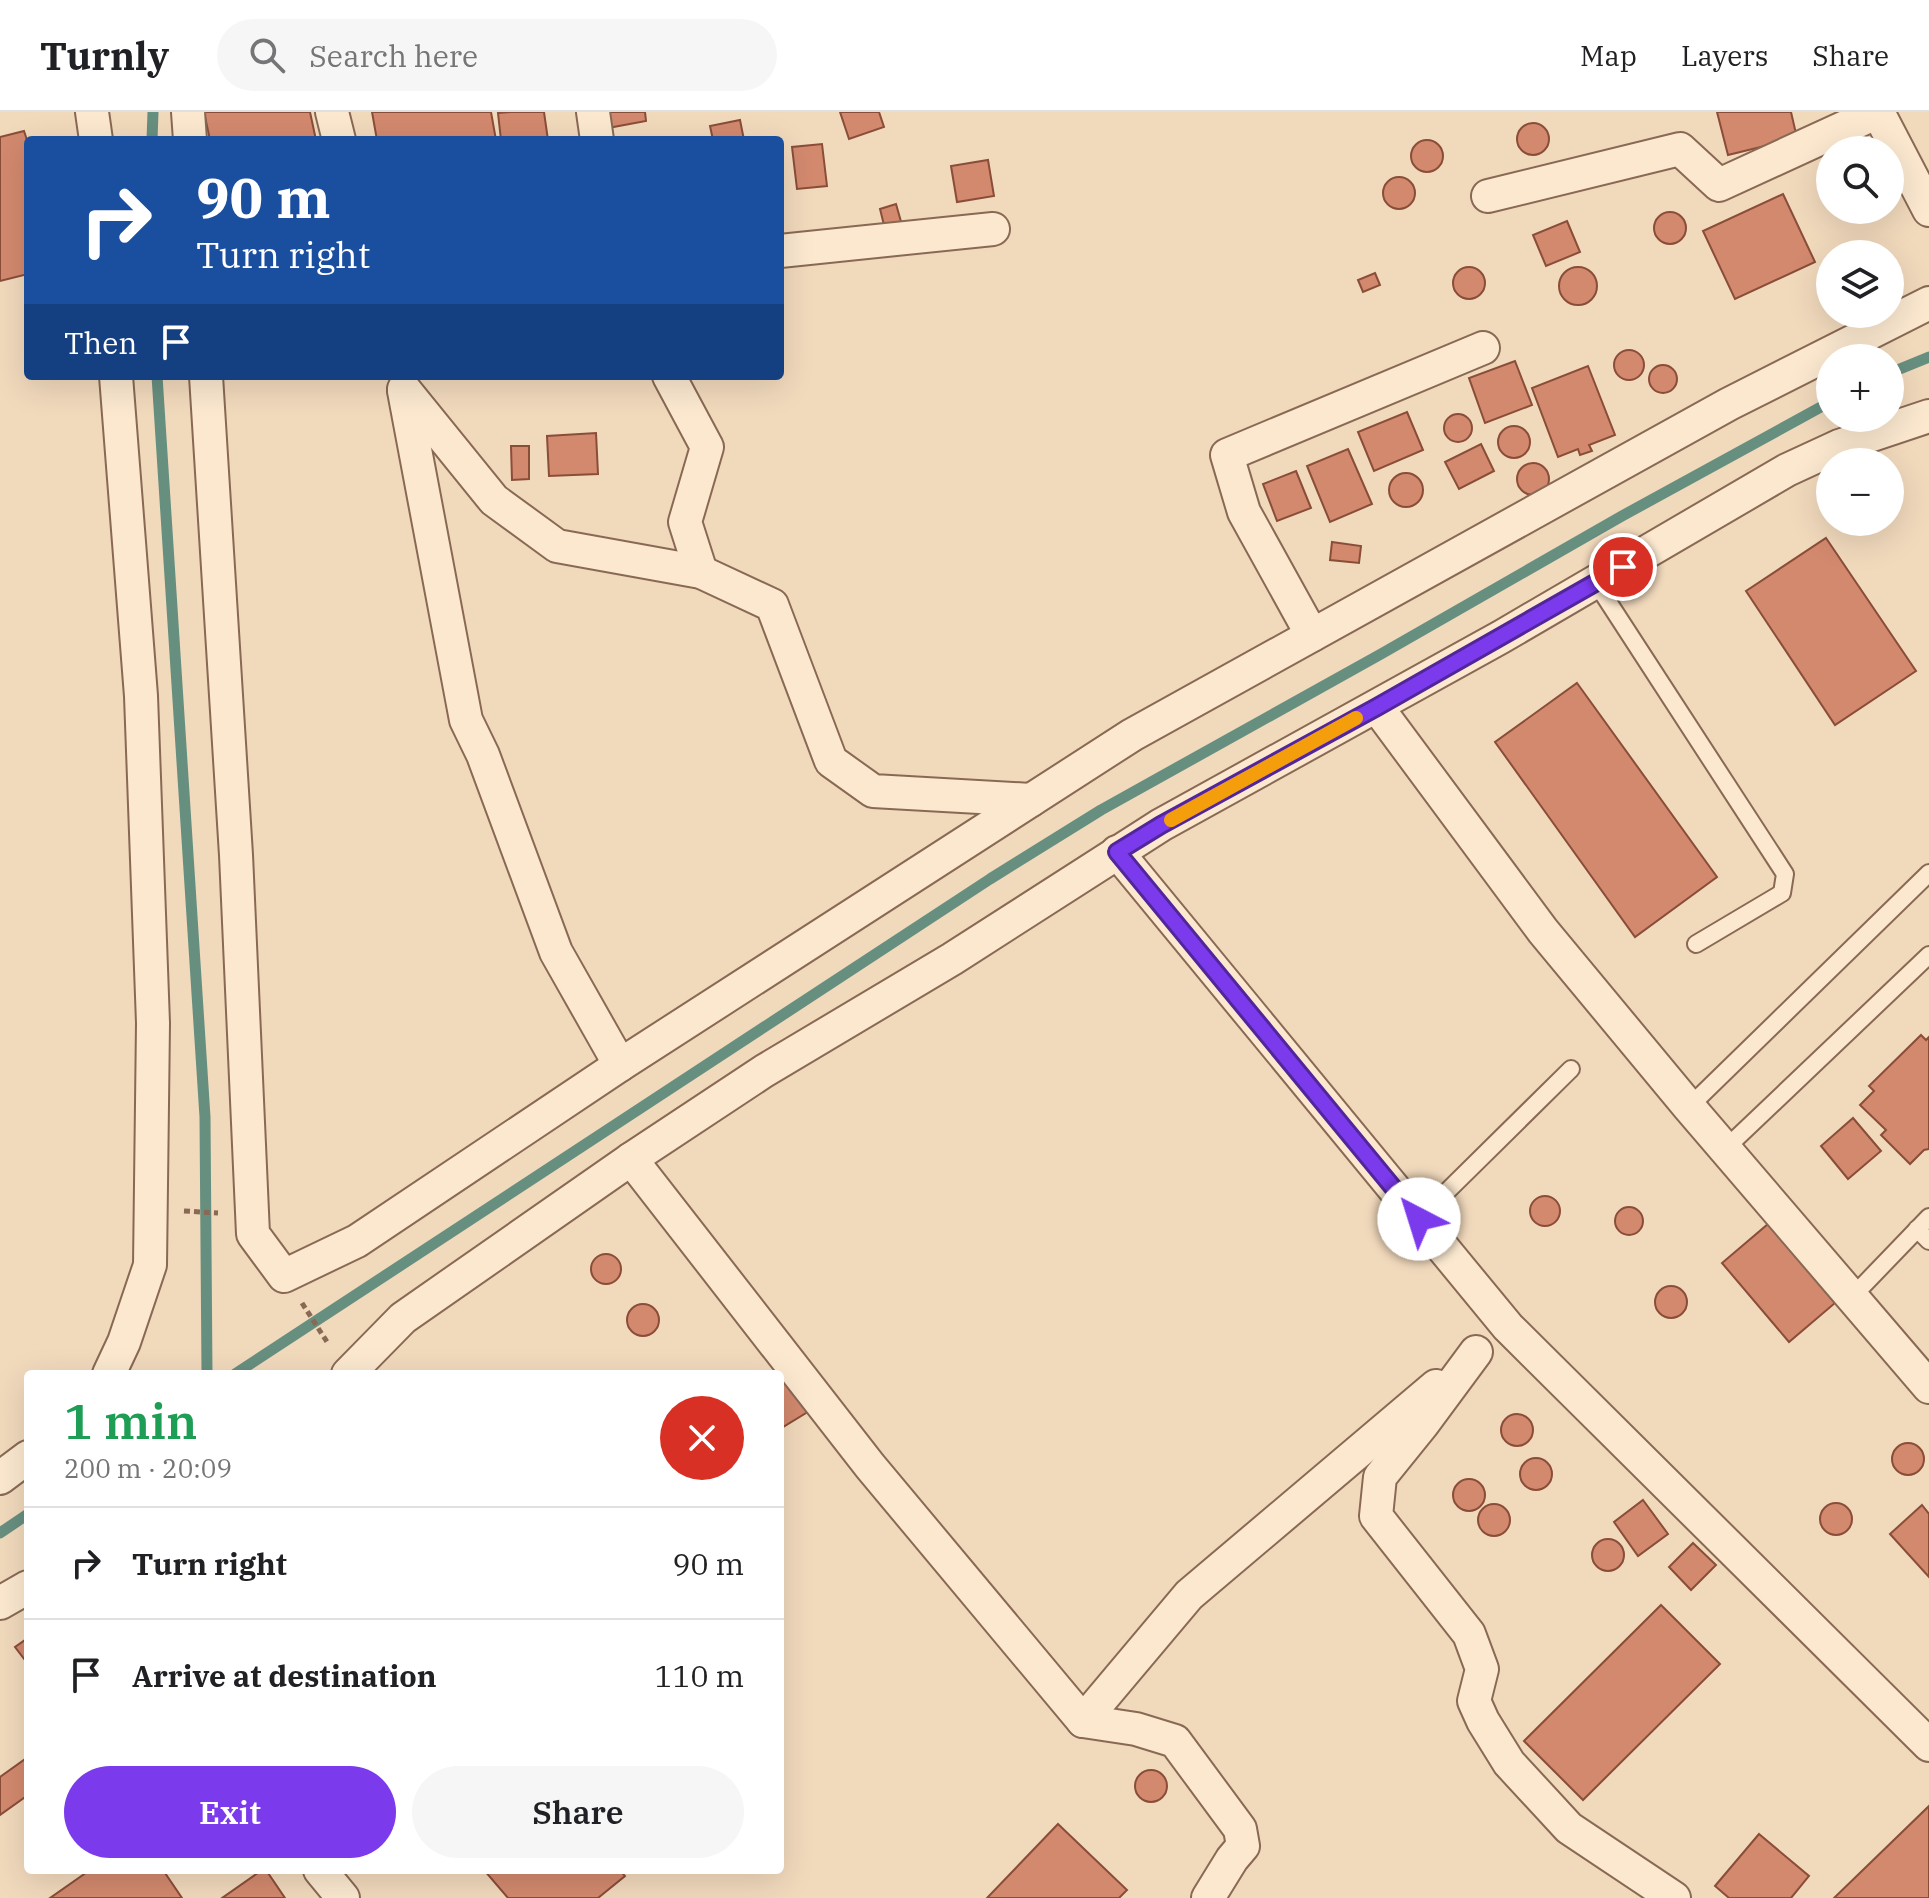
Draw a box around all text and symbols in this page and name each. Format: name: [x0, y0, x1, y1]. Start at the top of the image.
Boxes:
search box: [217, 19, 777, 91]
text: Turnly: [40, 31, 169, 80]
icon: search: [245, 33, 289, 77]
text: Search here: [309, 36, 478, 75]
text: Map: [1580, 37, 1637, 74]
text: Layers: [1681, 37, 1768, 74]
text: Share: [1812, 37, 1889, 74]
map controls: [1816, 136, 1904, 536]
button: search: [1816, 136, 1904, 224]
text: 90 m: [196, 161, 331, 233]
icon: right: [64, 168, 168, 272]
text: Turn right: [196, 231, 370, 278]
button: layers: [1816, 240, 1904, 328]
icon: arrive: [154, 320, 198, 364]
text: Then: [64, 323, 138, 362]
button: +: [1816, 344, 1904, 432]
button: −: [1816, 448, 1904, 536]
pin: [1589, 533, 1657, 601]
icon: arrive: [1601, 545, 1645, 589]
position arrow: [1377, 1177, 1461, 1261]
text: 1 min: [64, 1390, 197, 1452]
button: close: [660, 1396, 744, 1480]
text: 200 m · 20:09: [64, 1451, 232, 1485]
icon: right: [64, 1541, 108, 1585]
text: Turn right: [132, 1544, 287, 1583]
text: 90 m: [672, 1544, 744, 1583]
icon: arrive: [64, 1653, 108, 1697]
text: Arrive at destination: [132, 1656, 437, 1695]
text: 110 m: [654, 1656, 744, 1695]
button: Exit: [64, 1766, 396, 1858]
button: Share: [412, 1766, 744, 1858]

